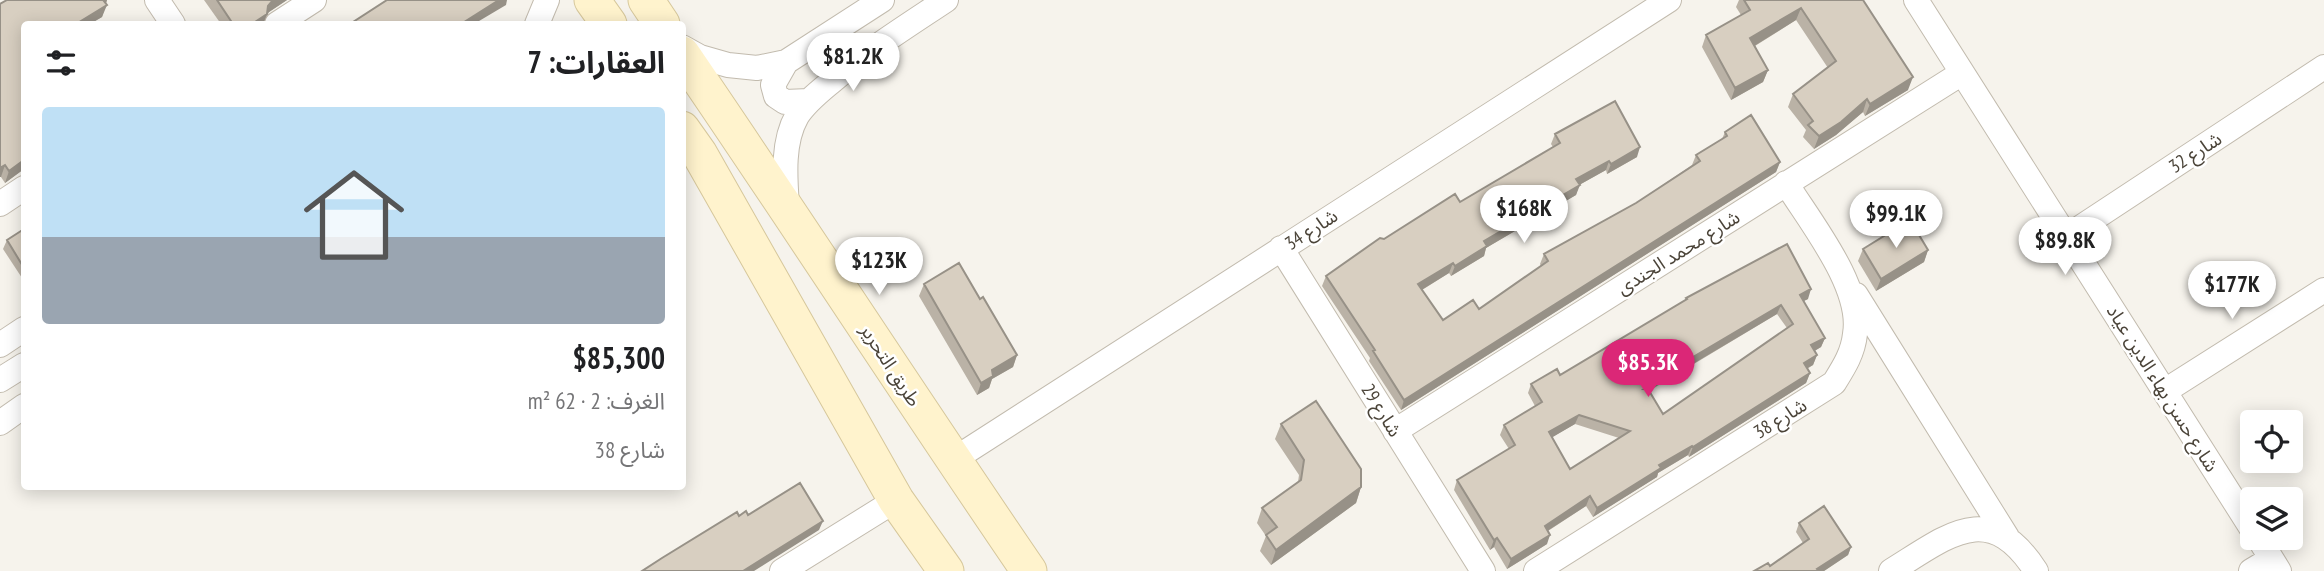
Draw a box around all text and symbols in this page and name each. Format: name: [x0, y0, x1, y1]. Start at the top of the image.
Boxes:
pin: $81.2K: [796, 34, 910, 93]
text: $81.2K: [823, 41, 883, 70]
text: العقارات: 7: [527, 42, 665, 81]
icon: filters: [42, 44, 80, 82]
street label: شارع 32: [2164, 126, 2227, 180]
icon: home: [291, 152, 417, 278]
pin: $168K: [1475, 186, 1573, 245]
pin: $99.1K: [1839, 190, 1953, 250]
text: $168K: [1496, 193, 1552, 222]
text: $99.1K: [1866, 198, 1926, 227]
street label: شارع 34: [1280, 203, 1343, 257]
street label: شارع محمد الجندى: [1612, 204, 1745, 301]
pin: $89.8K: [2008, 218, 2122, 277]
text: $89.8K: [2035, 225, 2095, 254]
pin: $123K: [830, 238, 928, 297]
text: $123K: [851, 245, 907, 274]
pin: $177K: [2183, 262, 2281, 321]
text: $177K: [2204, 269, 2260, 298]
street label: شارع حسن بهاء الدين عياد: [2100, 300, 2224, 477]
street label: طريق التحرير: [855, 318, 927, 411]
text: $85,300: [572, 338, 665, 377]
pin: $85.3K: [1591, 340, 1705, 399]
text: $85.3K: [1618, 347, 1678, 376]
street label: شارع 29: [1355, 379, 1408, 442]
text: الغرف: 2 · 62 m²: [528, 386, 665, 415]
street label: شارع 38: [1749, 392, 1812, 445]
map controls: [2240, 410, 2303, 550]
button: locate: [2240, 410, 2303, 473]
text: شارع 38: [595, 435, 665, 464]
button: layers: [2240, 487, 2303, 550]

